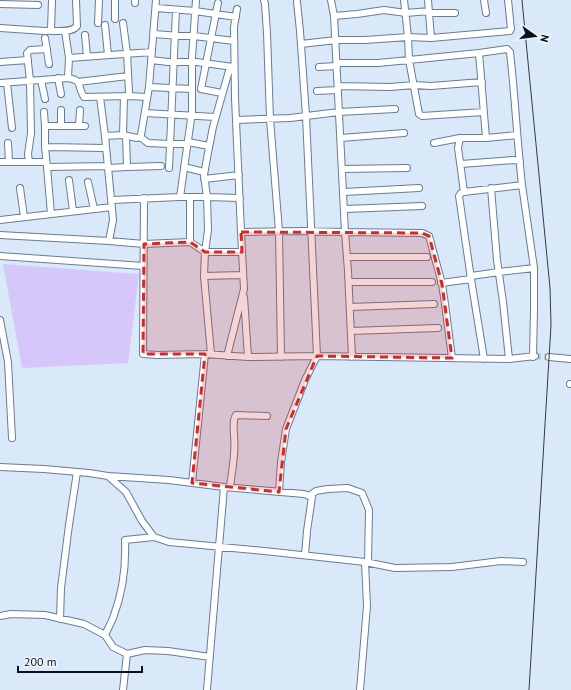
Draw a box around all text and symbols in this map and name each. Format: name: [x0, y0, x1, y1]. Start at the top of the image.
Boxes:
north arrow: [515, 16, 555, 56]
text: N: [537, 33, 552, 44]
scale bar: [18, 648, 142, 674]
text: 200 m: [24, 654, 57, 669]

